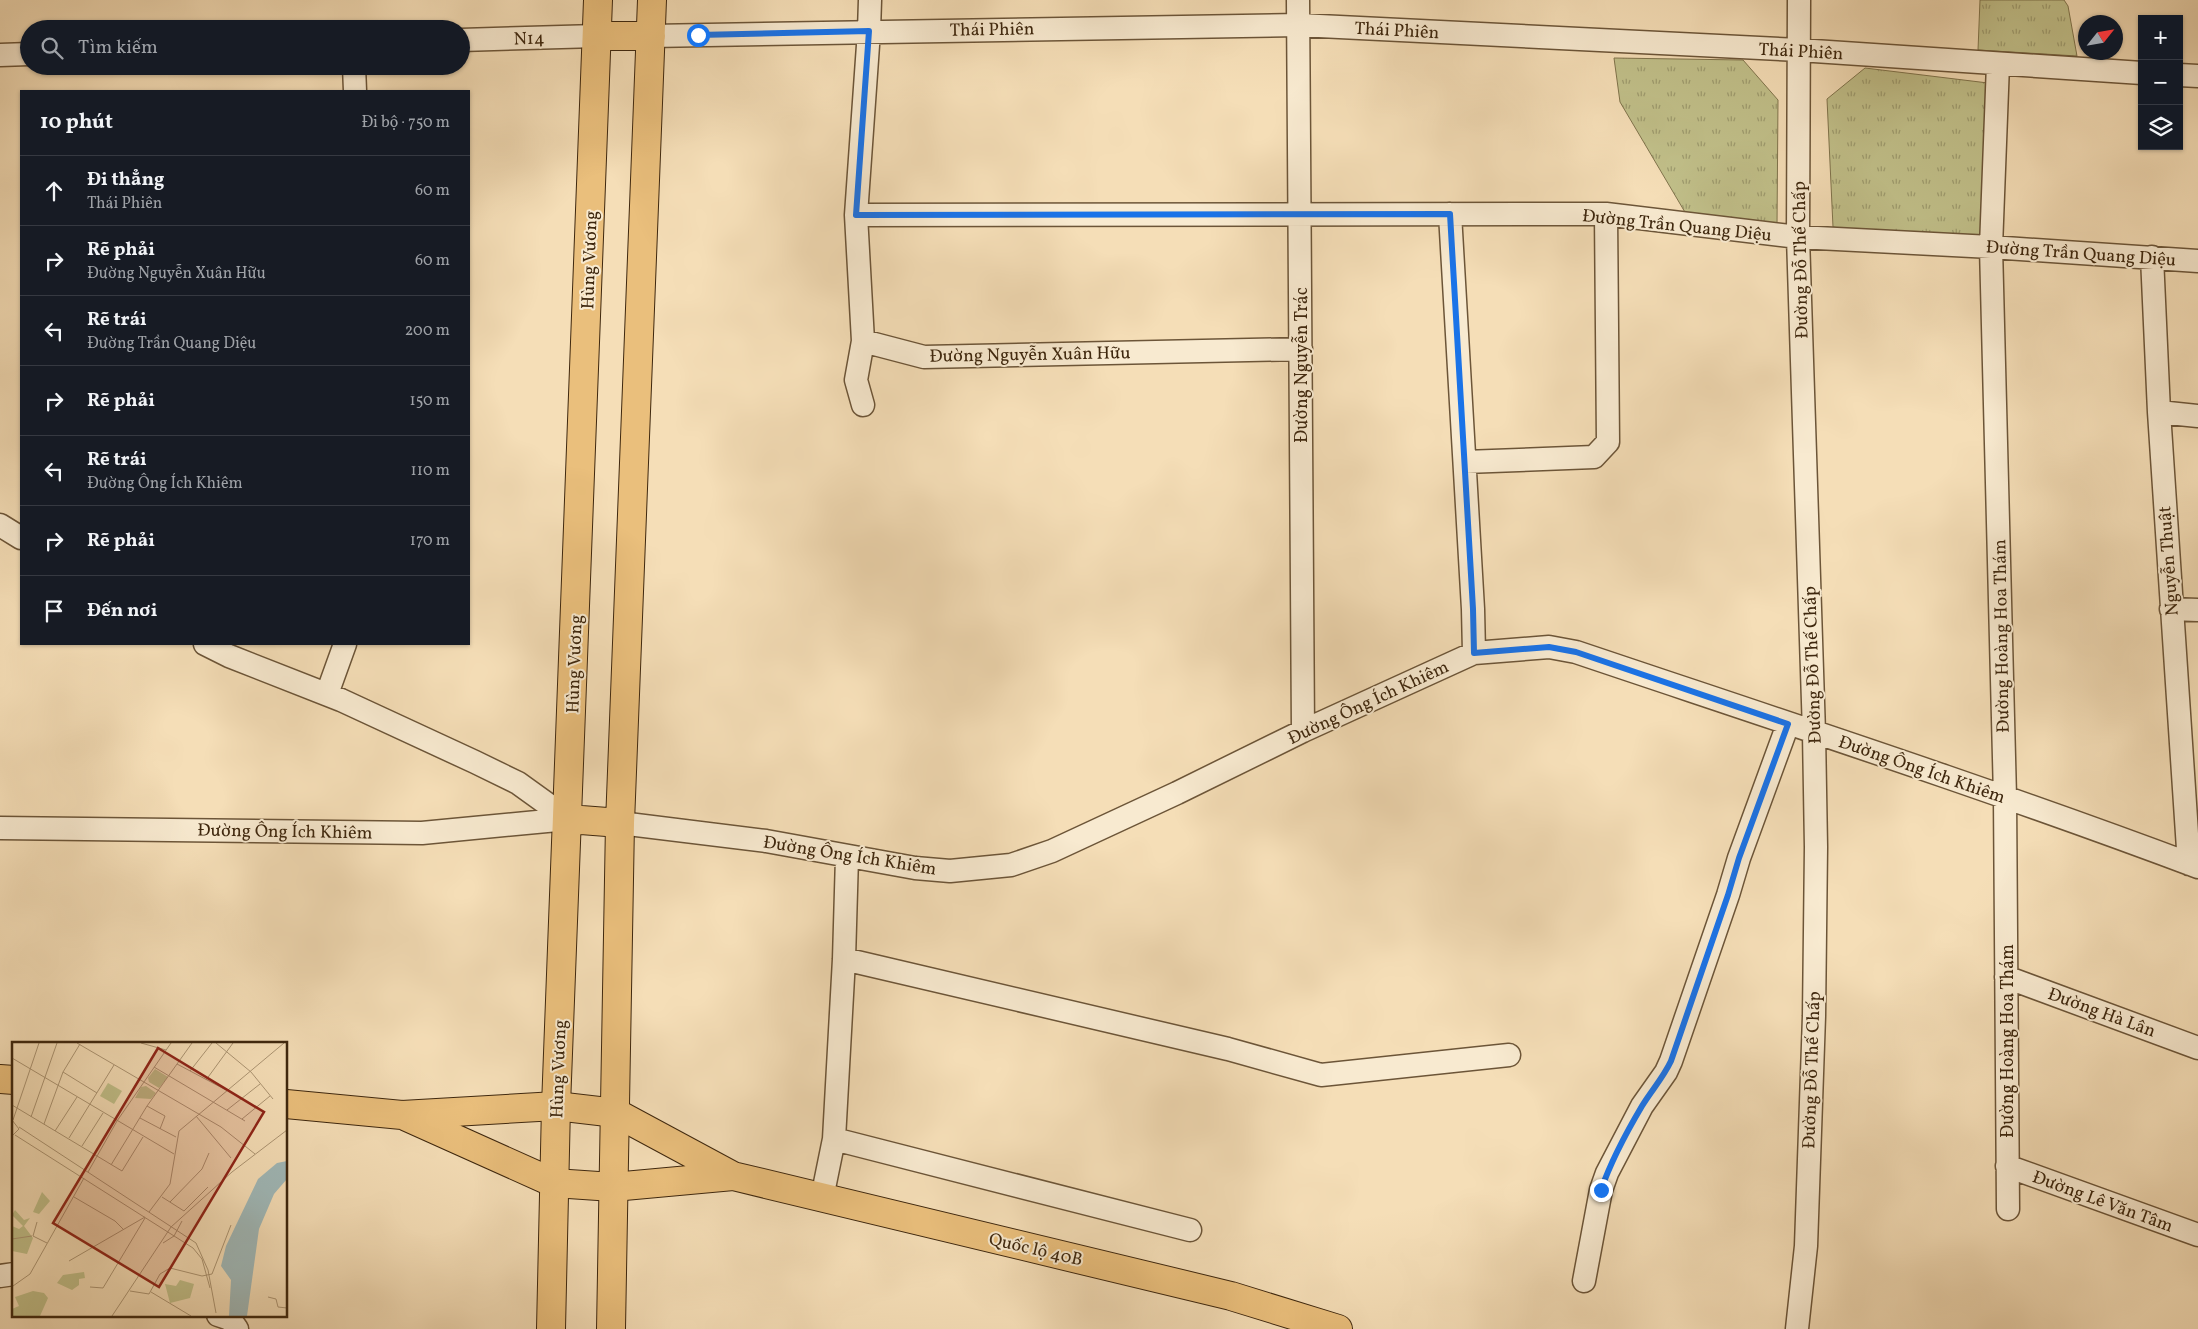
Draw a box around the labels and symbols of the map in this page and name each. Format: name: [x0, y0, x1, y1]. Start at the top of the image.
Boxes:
north arrow: [2078, 15, 2123, 60]
street label: Thái Phiên: [949, 17, 1035, 44]
street label: Thái Phiên: [1354, 17, 1440, 46]
route start: [687, 24, 710, 47]
street label: N14: [513, 26, 545, 53]
street label: Thái Phiên: [1758, 38, 1844, 67]
street label: Đường Đỗ Thế Chấp: [1788, 181, 1815, 339]
street label: Đường Trần Quang Diệu: [1581, 204, 1773, 249]
street label: Hùng Vương: [576, 210, 605, 310]
street label: Đường Trần Quang Diệu: [1985, 235, 2177, 274]
street label: Đường Nguyễn Trác: [1290, 287, 1315, 443]
street label: Đường Nguyễn Xuân Hữu: [929, 341, 1131, 370]
street label: Nguyễn Thuật: [2153, 505, 2186, 617]
street label: Đường Hoàng Hoa Thám: [1988, 539, 2017, 733]
street label: Đường Đỗ Thế Chấp: [1798, 586, 1829, 744]
street label: Hùng Vương: [561, 614, 590, 714]
street label: Đường Ông Ích Khiêm: [1284, 655, 1453, 752]
street label: Đường Ông Ích Khiêm: [1835, 730, 2008, 811]
street label: Đường Ông Ích Khiêm: [197, 818, 373, 847]
street label: Đường Ông Ích Khiêm: [761, 830, 938, 883]
street label: Đường Hoàng Hoa Thám: [1996, 944, 2021, 1138]
street label: Đường Hà Lân: [2044, 982, 2159, 1045]
street label: Đường Đỗ Thế Chấp: [1797, 991, 1828, 1149]
street label: Hùng Vương: [545, 1019, 574, 1119]
inset map: [12, 1042, 288, 1316]
street label: Đường Lê Văn Tâm: [2029, 1165, 2176, 1240]
route end: [1590, 1179, 1613, 1202]
street label: Quốc lộ 40B: [986, 1228, 1085, 1273]

